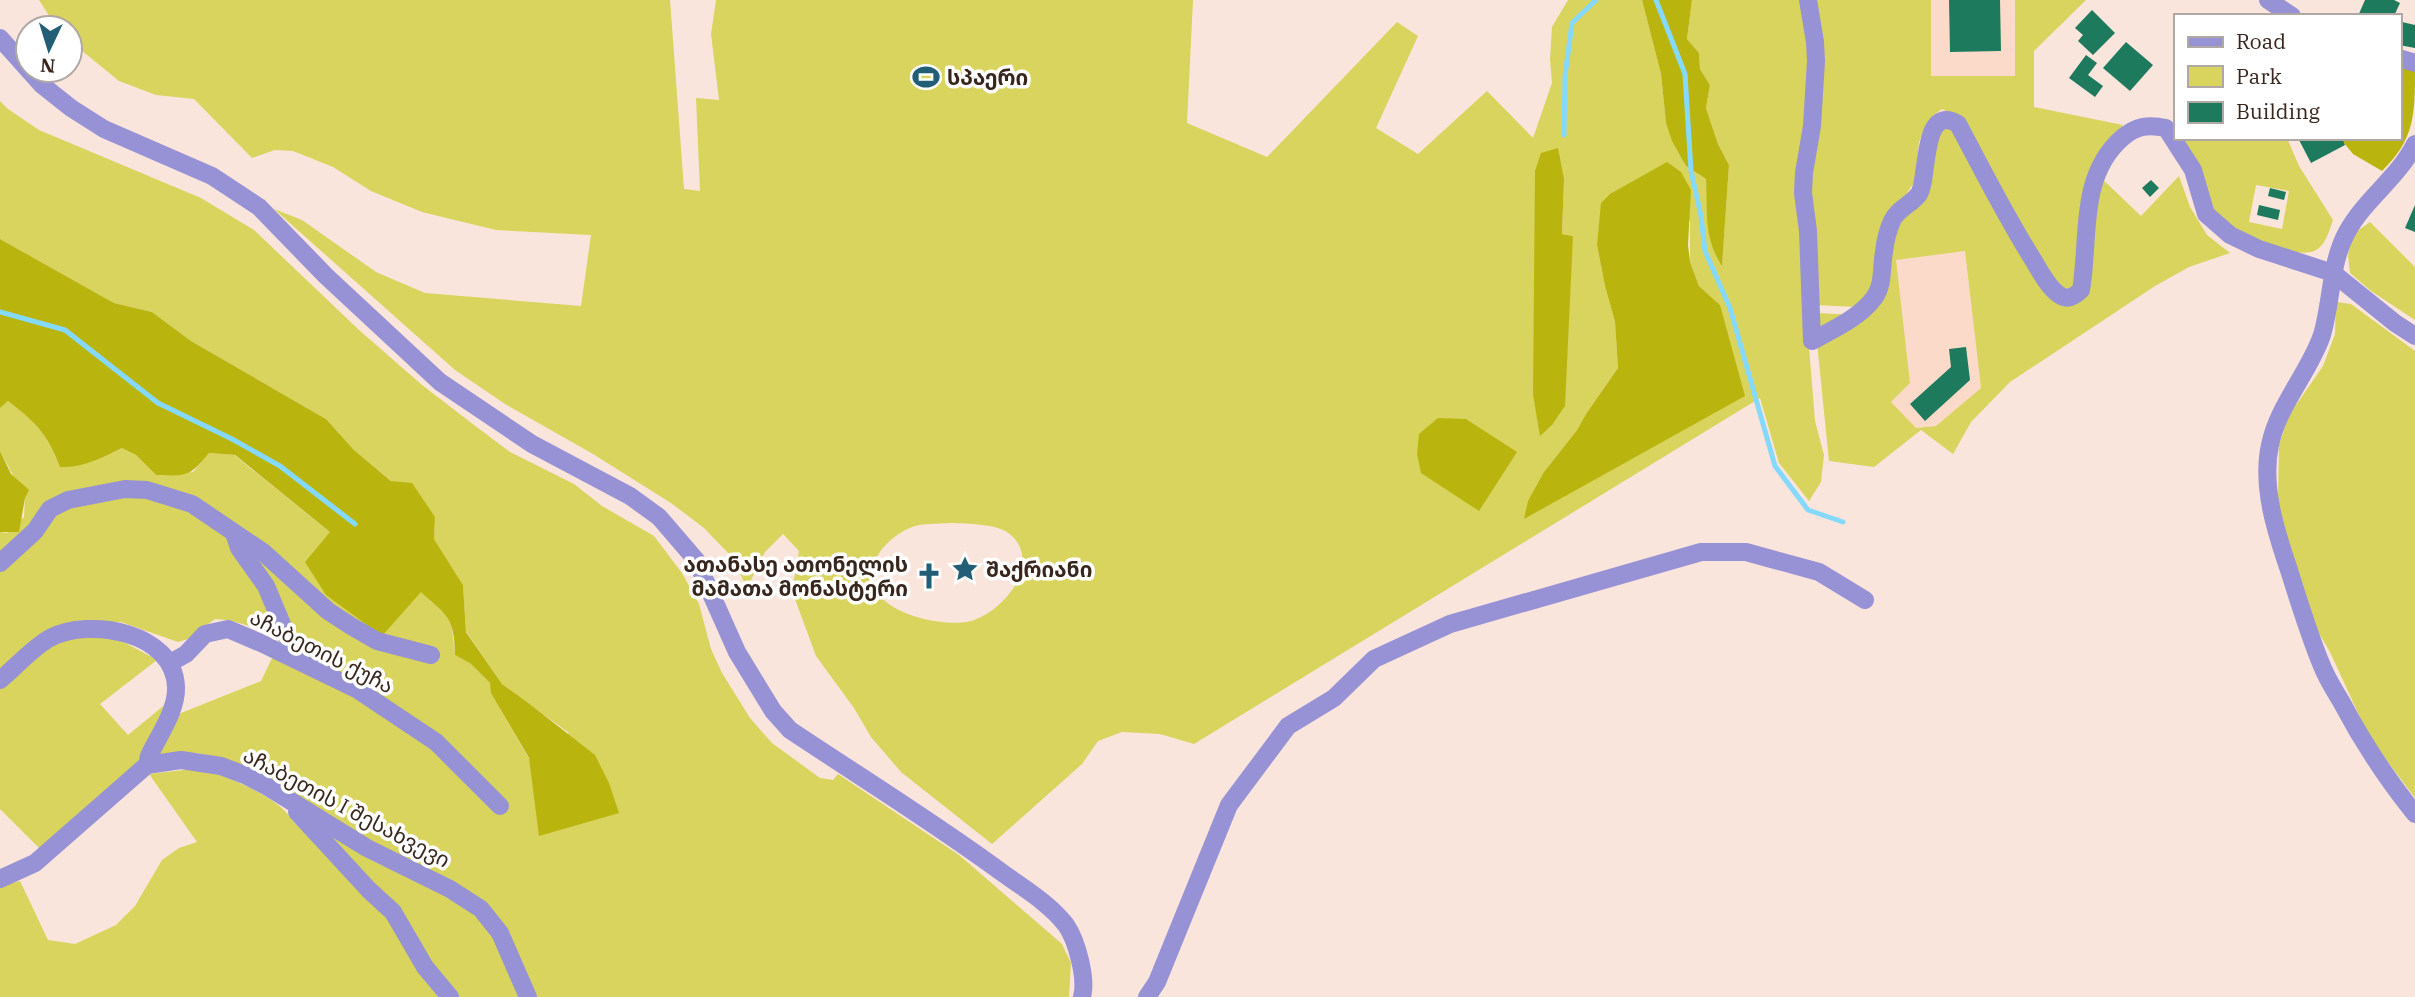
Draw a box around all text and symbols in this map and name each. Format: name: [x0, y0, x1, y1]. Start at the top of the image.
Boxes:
north arrow: [14, 14, 84, 84]
legend: [2174, 14, 2401, 140]
text: Road: [2236, 27, 2286, 55]
text: N: [39, 53, 56, 78]
sports icon: სპაერი: [911, 62, 941, 92]
text: Park: [2236, 62, 2283, 90]
place label: სპაერი: [947, 63, 1028, 91]
text: Building: [2236, 97, 2321, 125]
place label: ათანასე ათონელის მამათა მონასტერი: [683, 550, 908, 602]
place icon: შაქრიანი: [950, 554, 980, 584]
place label: შაქრიანი: [986, 555, 1092, 583]
church icon: ათანასე ათონელის მამათა მონასტერი: [914, 561, 944, 591]
street label: აჩაბეთის ქუჩა: [245, 603, 399, 699]
street label: აჩაბეთის I შესახვევი: [239, 741, 455, 873]

